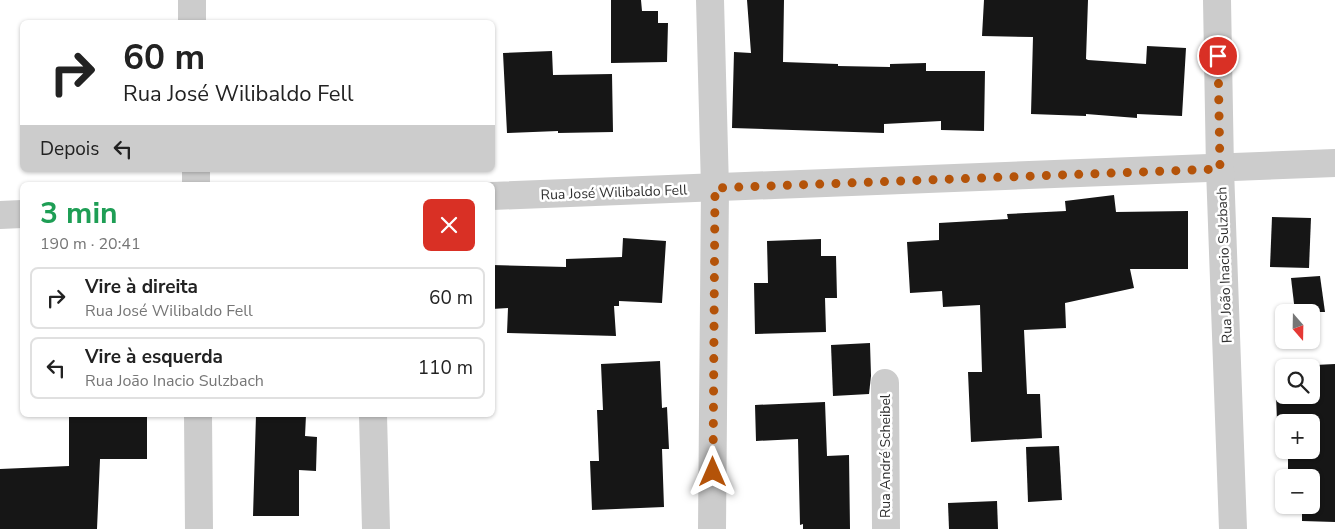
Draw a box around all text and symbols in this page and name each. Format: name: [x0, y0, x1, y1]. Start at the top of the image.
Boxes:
text: 60 m: [123, 34, 205, 81]
pin: [1197, 35, 1239, 77]
icon: right: [40, 40, 105, 105]
icon: arrive: [1204, 42, 1232, 70]
text: Rua José Wilibaldo Fell: [123, 79, 354, 109]
icon: left: [109, 135, 137, 163]
text: Depois: [40, 136, 99, 162]
street label: Rua José Wilibaldo Fell: [540, 180, 689, 205]
street label: Rua João Inacio Sulzbach: [1212, 186, 1237, 344]
text: 3 min: [40, 193, 118, 234]
button: close: [423, 199, 475, 251]
text: 190 m · 20:41: [40, 233, 141, 255]
text: Vire à direita: [85, 274, 198, 300]
icon: right: [42, 284, 70, 312]
text: 60 m: [429, 285, 473, 311]
text: Rua José Wilibaldo Fell: [85, 300, 253, 322]
north arrow: [1275, 304, 1320, 349]
map controls: [1275, 304, 1320, 514]
text: Vire à esquerda: [85, 344, 223, 370]
icon: left: [42, 354, 70, 382]
text: 110 m: [418, 355, 473, 381]
button: search: [1275, 359, 1320, 404]
text: Rua João Inacio Sulzbach: [85, 370, 264, 392]
street label: Rua André Scheibel: [876, 393, 895, 518]
button: +: [1275, 414, 1320, 459]
position arrow: [686, 445, 738, 497]
button: −: [1275, 469, 1320, 514]

